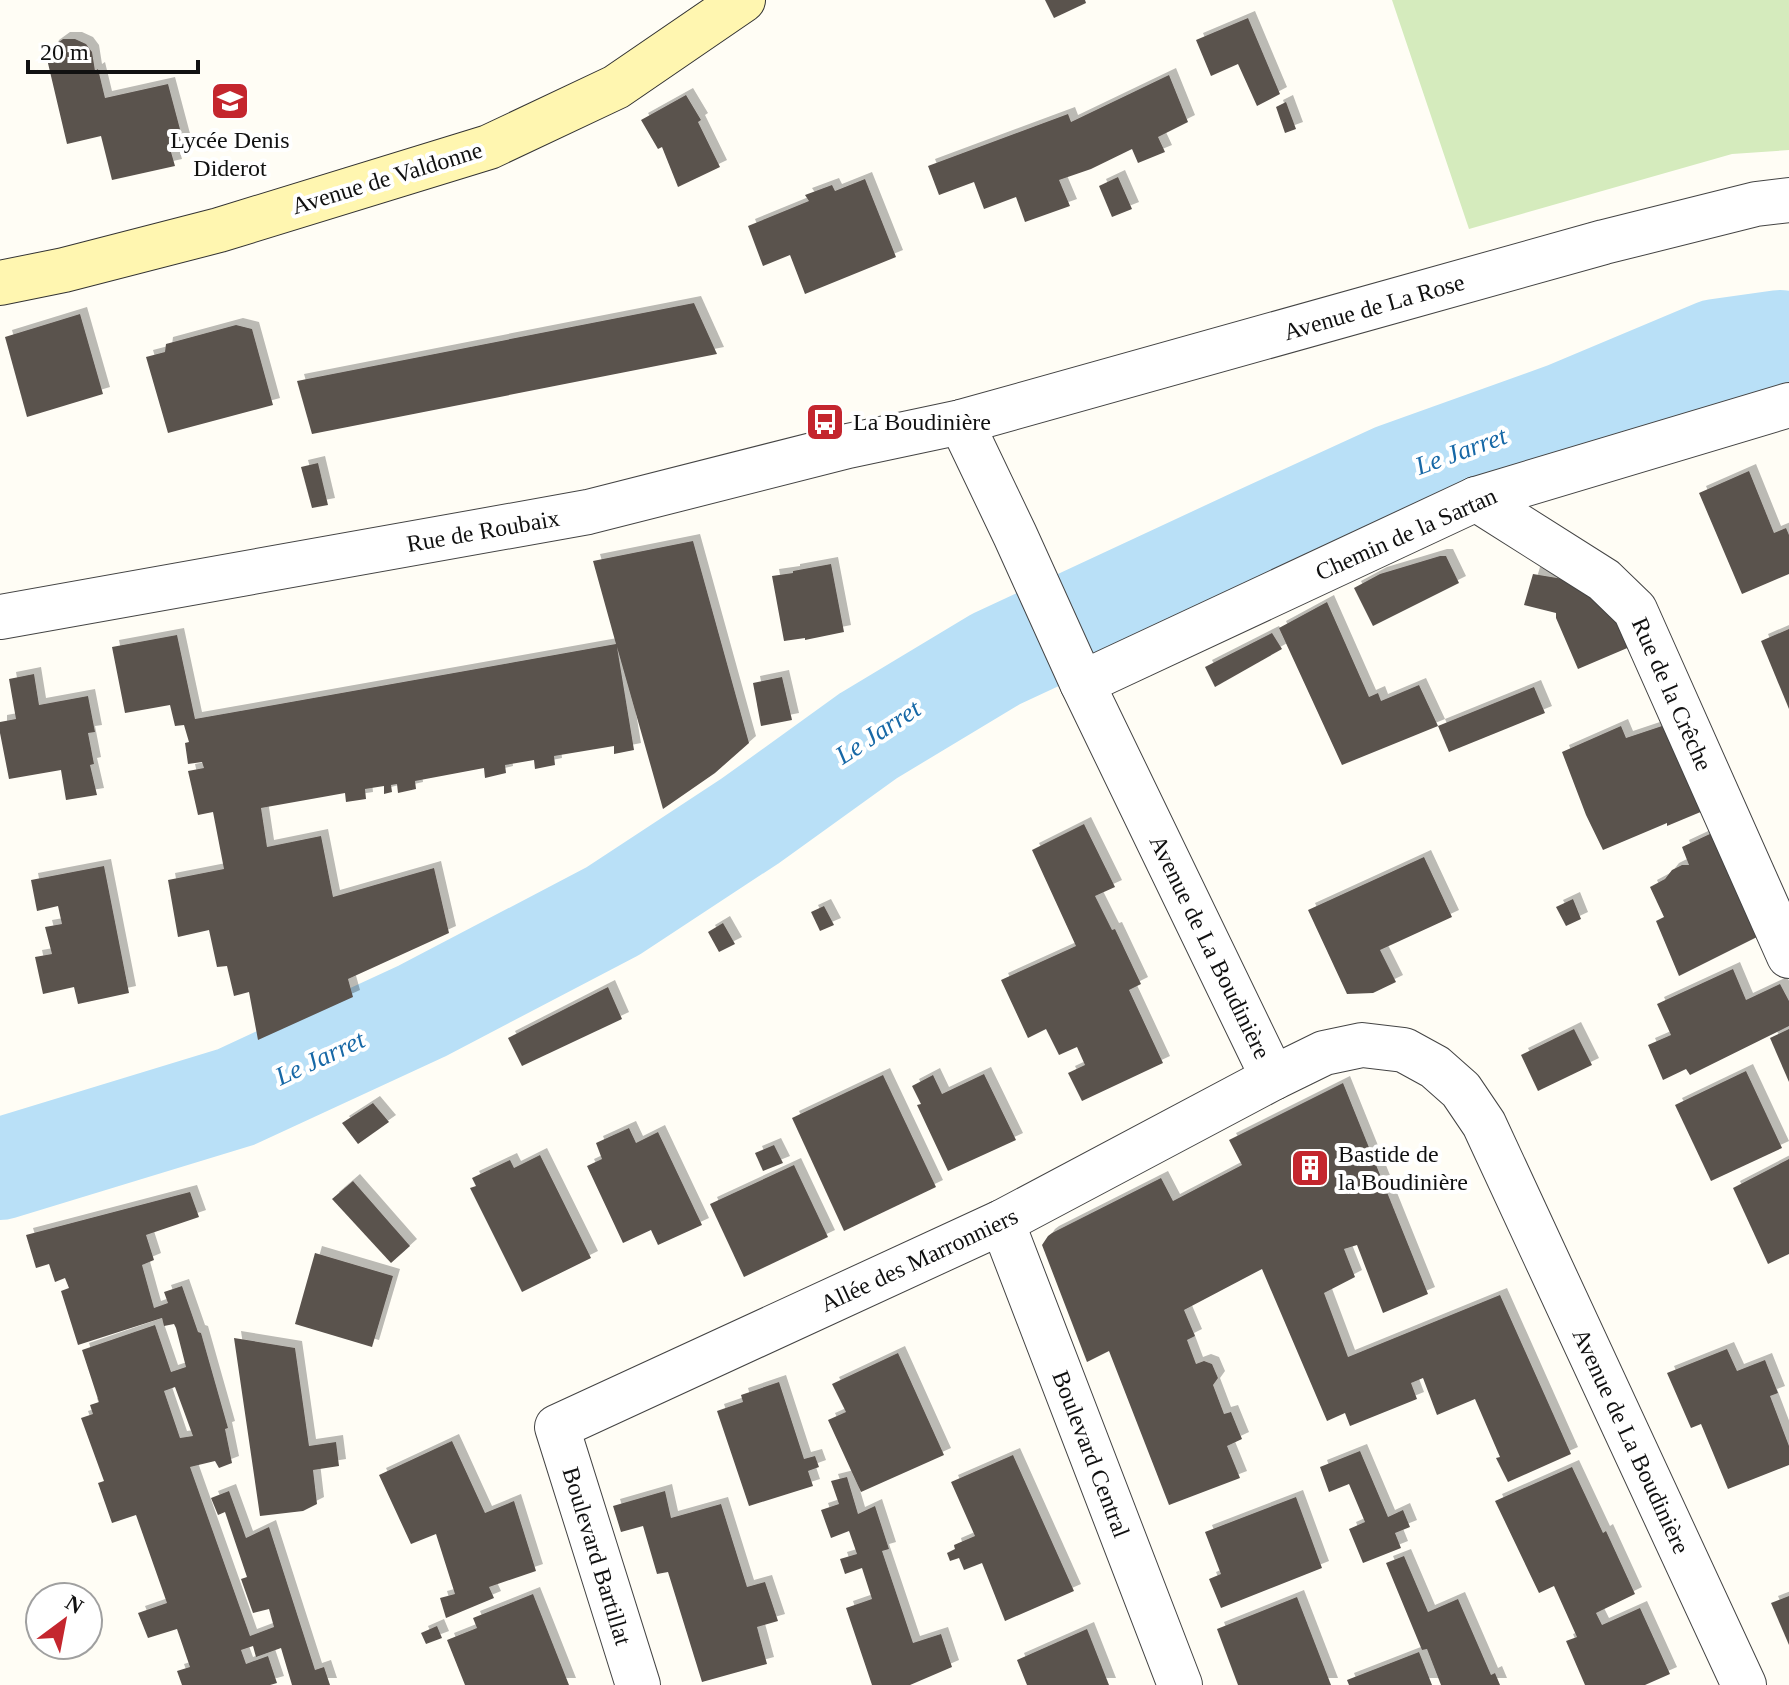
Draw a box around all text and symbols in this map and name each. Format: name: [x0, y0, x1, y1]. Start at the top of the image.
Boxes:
scale bar: [28, 24, 198, 74]
text: 20 m: [40, 39, 89, 65]
school or university icon: Lycée Denis Diderot: [209, 80, 251, 122]
place label: Lycée Denis Diderot: [170, 127, 290, 181]
street label: Avenue de Valdonne: [289, 137, 485, 219]
street label: Avenue de La Rose: [1281, 269, 1467, 345]
bus stop icon: La Boudinière: [804, 401, 846, 443]
place label: La Boudinière: [853, 409, 991, 435]
water label: Le Jarret: [1410, 421, 1511, 481]
street label: Chemin de la Sartan: [1312, 482, 1500, 586]
street label: Rue de Roubaix: [405, 505, 561, 557]
street label: Rue de la Crêche: [1627, 614, 1717, 774]
water label: Le Jarret: [829, 694, 926, 771]
street label: Avenue de La Boudinière: [1145, 831, 1275, 1063]
water label: Le Jarret: [270, 1024, 370, 1092]
place label: Bastide de la Boudinière: [1338, 1141, 1468, 1195]
building icon: Bastide de la Boudinière: [1289, 1147, 1331, 1189]
street label: Allée des Marronniers: [816, 1203, 1022, 1317]
street label: Avenue de La Boudinière: [1567, 1324, 1695, 1558]
street label: Boulevard Central: [1047, 1367, 1135, 1541]
street label: Boulevard Bartillat: [558, 1464, 637, 1648]
north arrow: [24, 1581, 104, 1661]
text: N: [61, 1590, 88, 1619]

